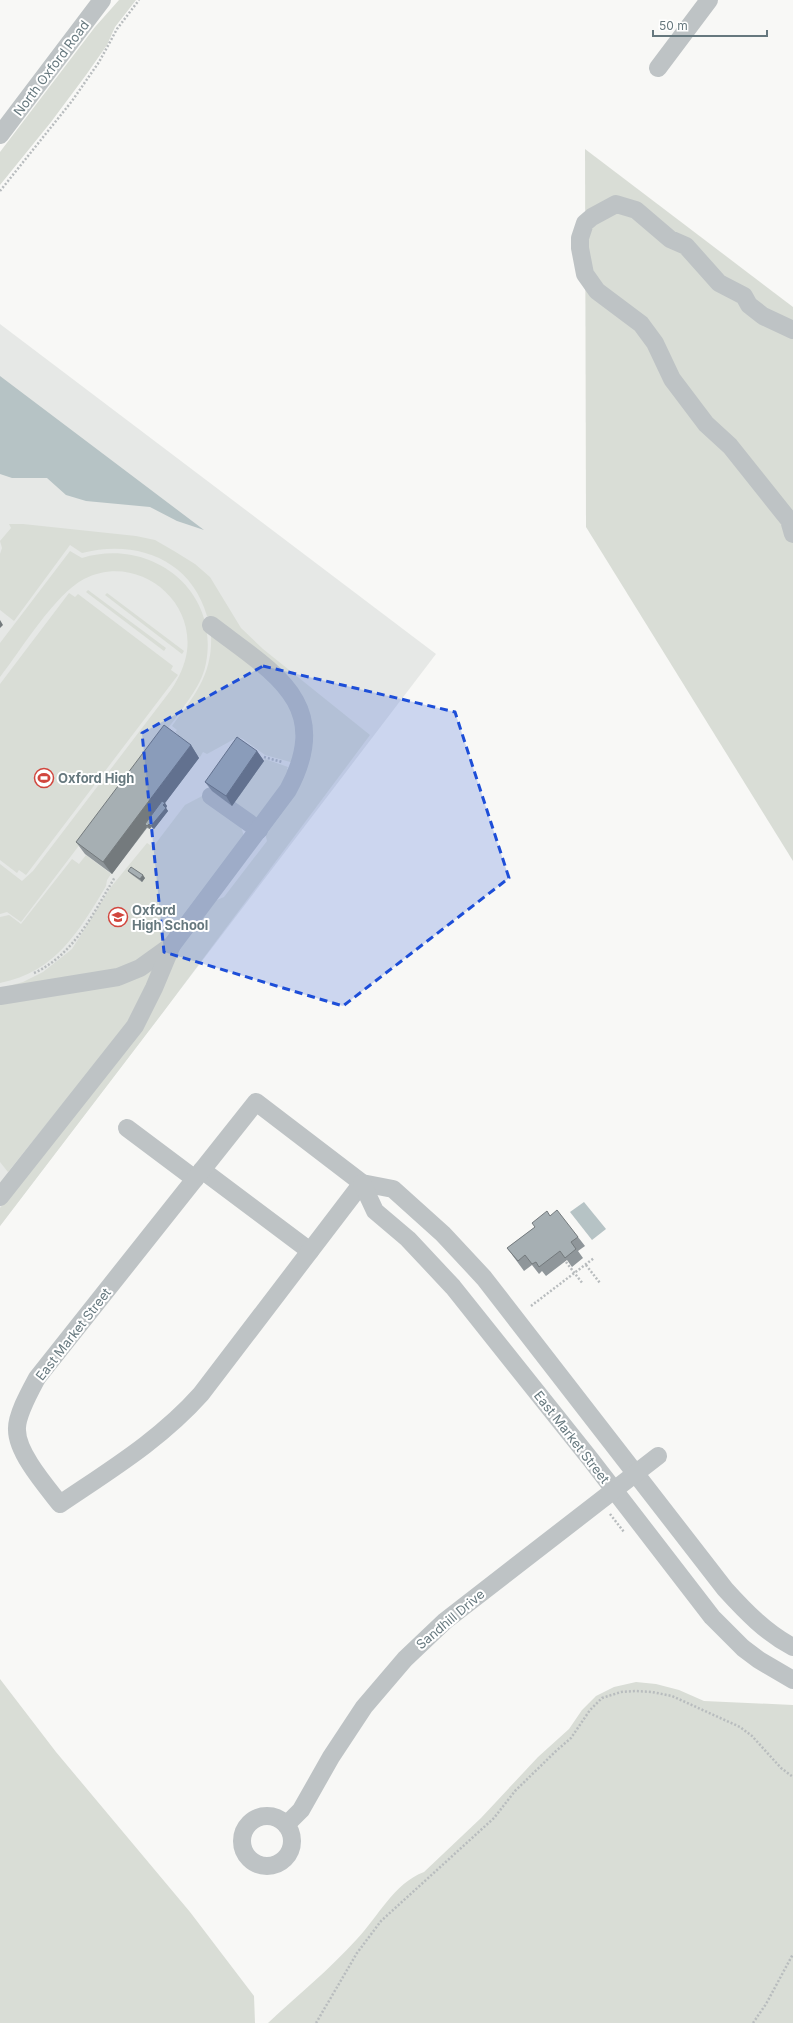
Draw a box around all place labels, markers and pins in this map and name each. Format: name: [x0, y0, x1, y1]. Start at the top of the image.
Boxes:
sports icon: Oxford High: [33, 767, 55, 789]
place label: Oxford High: [58, 770, 134, 786]
place label: Oxford High School: [132, 902, 208, 933]
school or university icon: Oxford High School: [107, 906, 129, 928]

